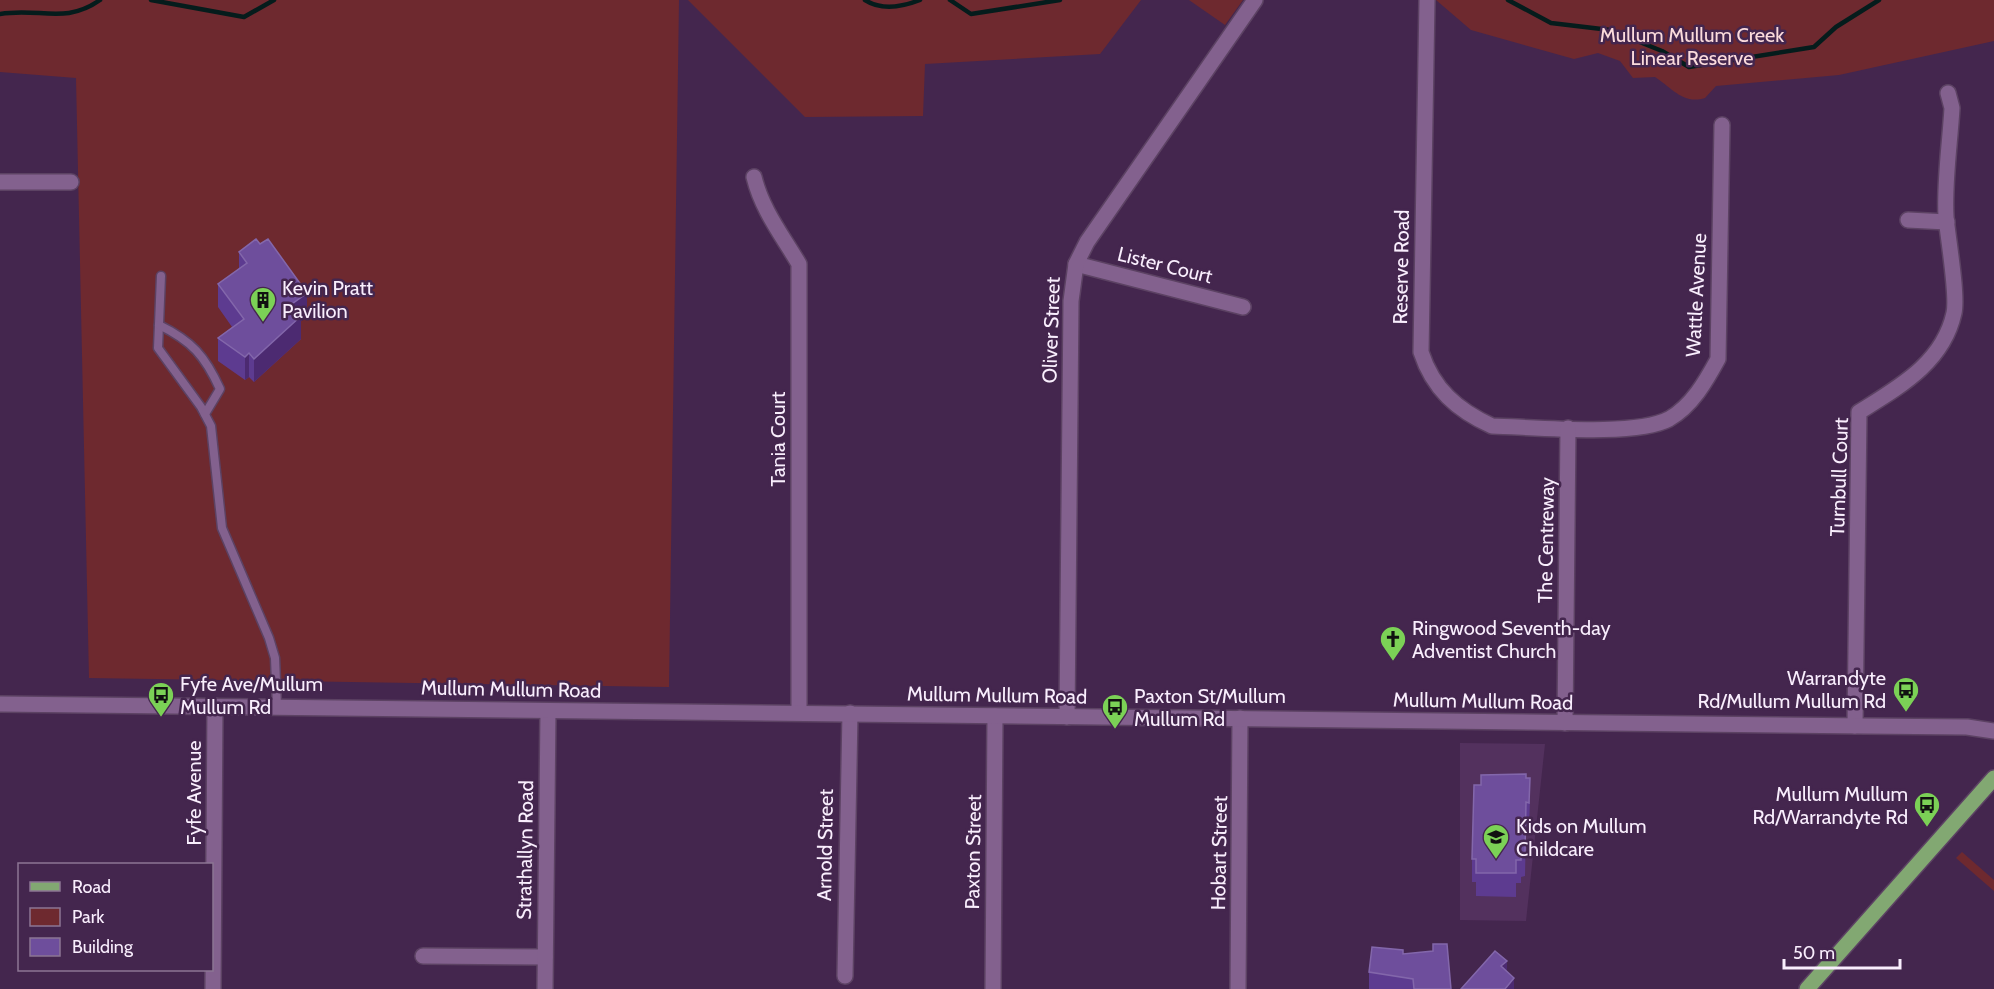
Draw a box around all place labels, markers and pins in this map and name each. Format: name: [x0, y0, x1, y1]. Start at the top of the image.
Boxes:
place label: Kevin Pratt Pavilion: [282, 276, 373, 323]
building icon: Kevin Pratt Pavilion: [248, 285, 278, 323]
place label: Ringwood Seventh-day Adventist Church: [1412, 616, 1611, 663]
church icon: Ringwood Seventh-day Adventist Church: [1378, 624, 1408, 662]
place label: Warrandyte Rd/Mullum Mullum Rd: [1697, 666, 1886, 713]
place label: Fyfe Ave/Mullum Mullum Rd: [180, 672, 323, 719]
bus stop icon: Warrandyte Rd/Mullum Mullum Rd: [1891, 675, 1921, 713]
bus stop icon: Fyfe Ave/Mullum Mullum Rd: [146, 680, 176, 718]
place label: Paxton St/Mullum Mullum Rd: [1134, 684, 1286, 731]
bus stop icon: Paxton St/Mullum Mullum Rd: [1100, 692, 1130, 730]
place label: Mullum Mullum Rd/Warrandyte Rd: [1752, 782, 1908, 829]
bus stop icon: Mullum Mullum Rd/Warrandyte Rd: [1912, 790, 1942, 828]
place label: Kids on Mullum Childcare: [1516, 814, 1647, 861]
school or university icon: Kids on Mullum Childcare: [1481, 822, 1511, 860]

